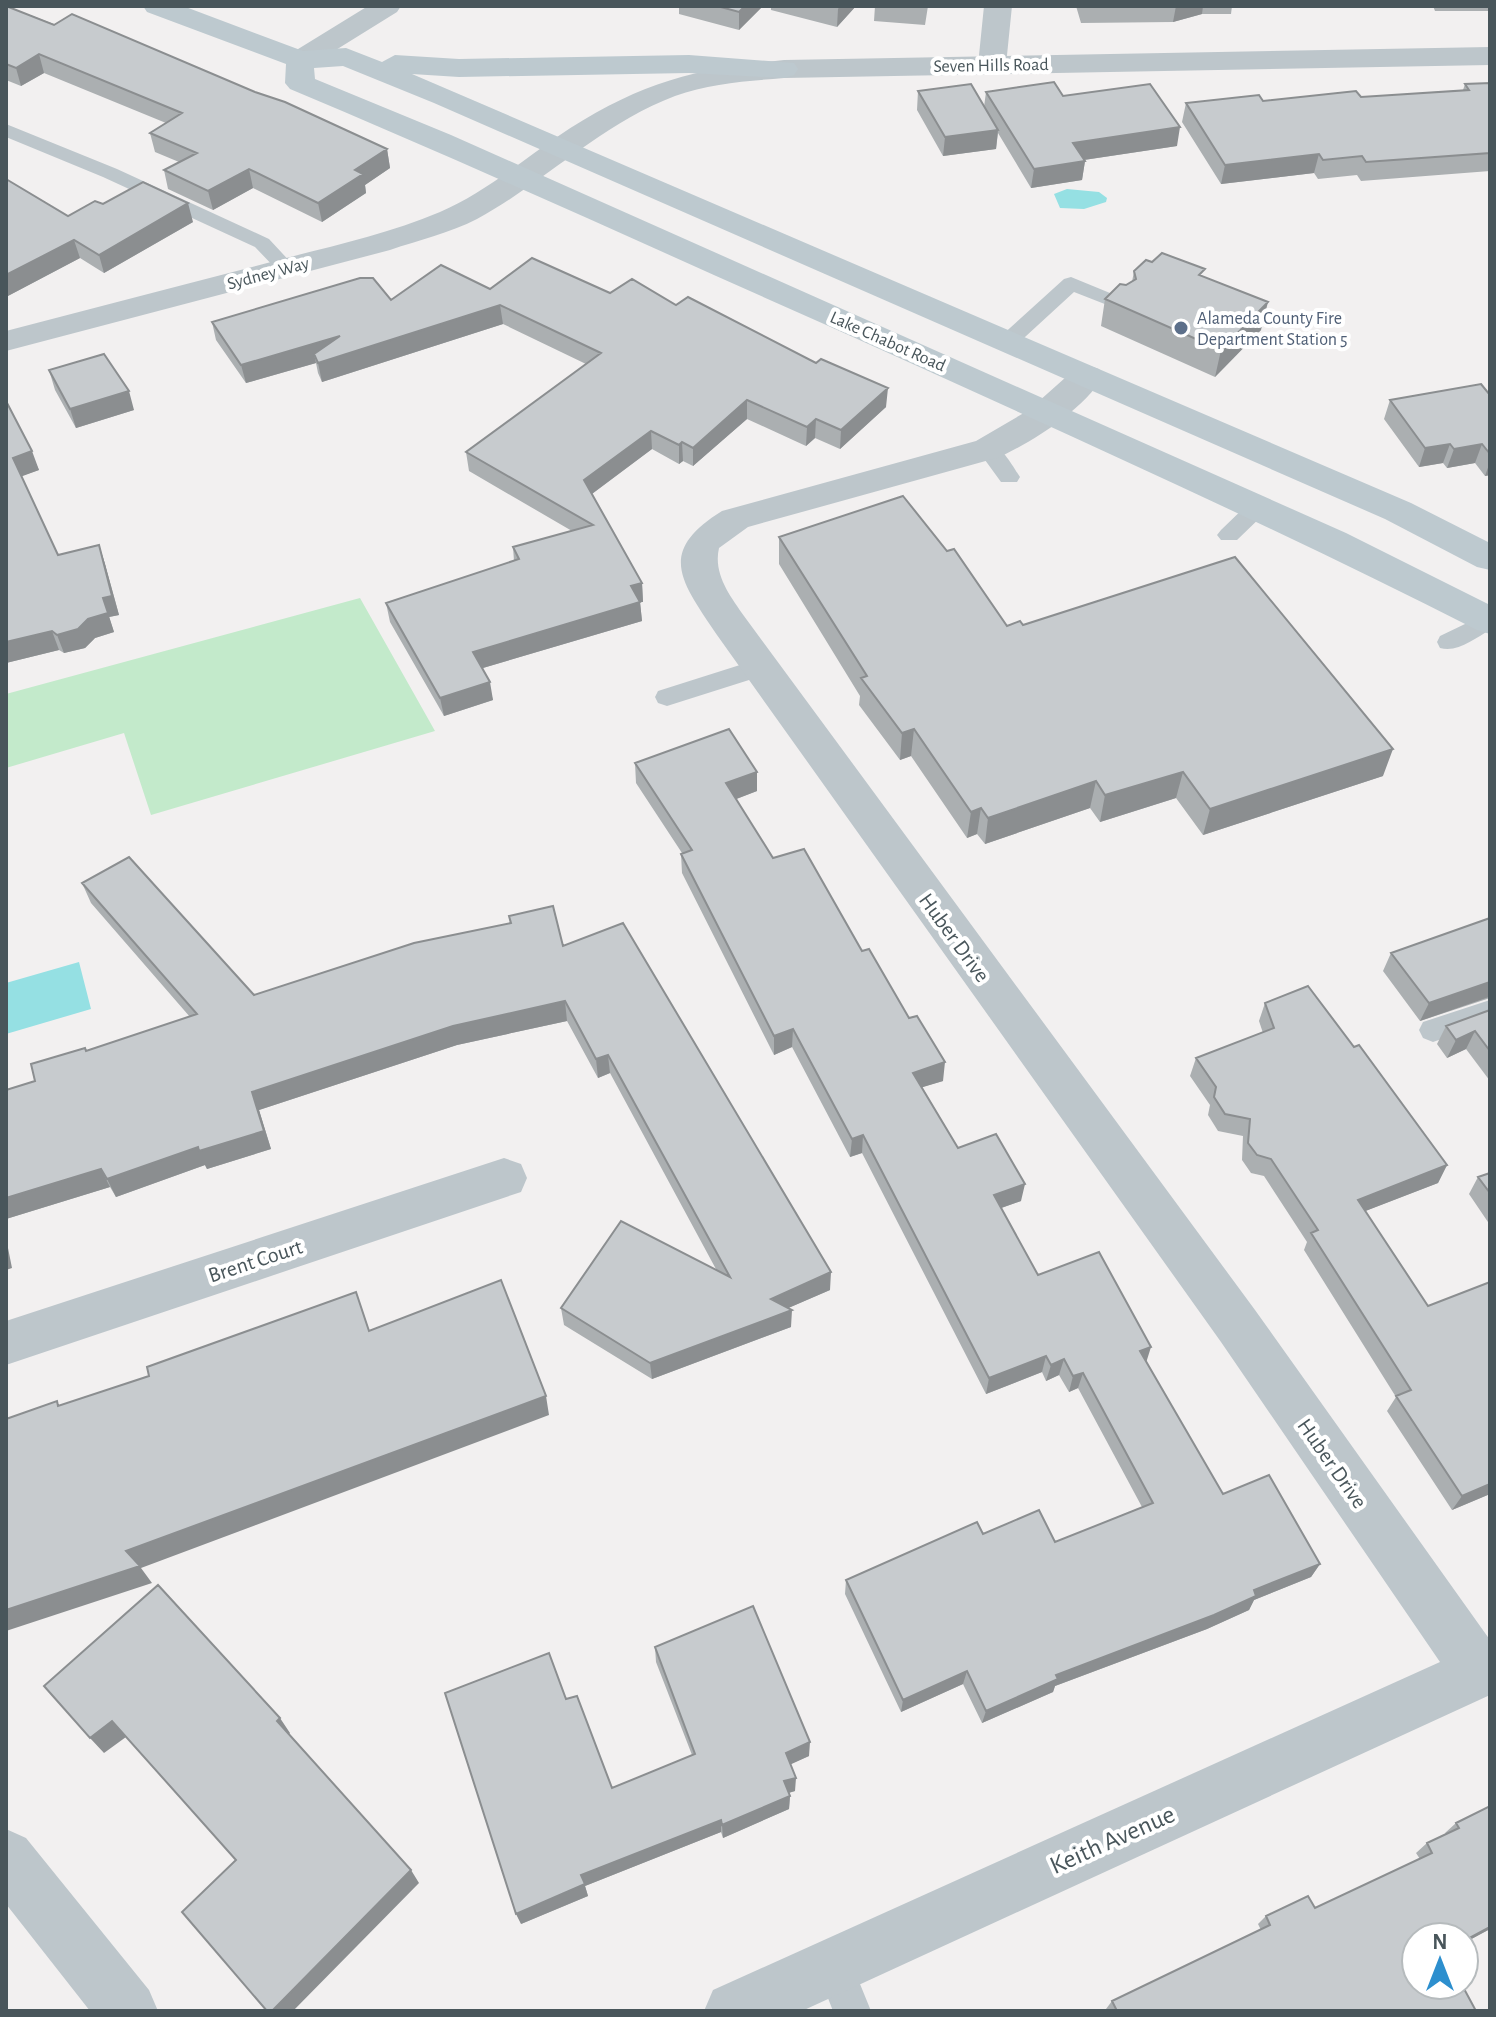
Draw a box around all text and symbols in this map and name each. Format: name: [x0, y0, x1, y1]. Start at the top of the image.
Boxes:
street label: Seven Hills Road: [933, 56, 1049, 76]
street label: Sydney Way: [225, 254, 311, 294]
street label: Lake Chabot Road: [827, 308, 948, 375]
place label: Alameda County Fire Department Station 5: [1197, 310, 1348, 349]
marker: Alameda County Fire Department Station 5: [1172, 319, 1190, 337]
street label: Huber Drive: [915, 889, 994, 986]
street label: Brent Court: [205, 1235, 305, 1287]
street label: Huber Drive: [1293, 1415, 1371, 1512]
street label: Keith Avenue: [1046, 1801, 1179, 1879]
north arrow: [1400, 1921, 1480, 2001]
text: N: [1432, 1931, 1448, 1953]

